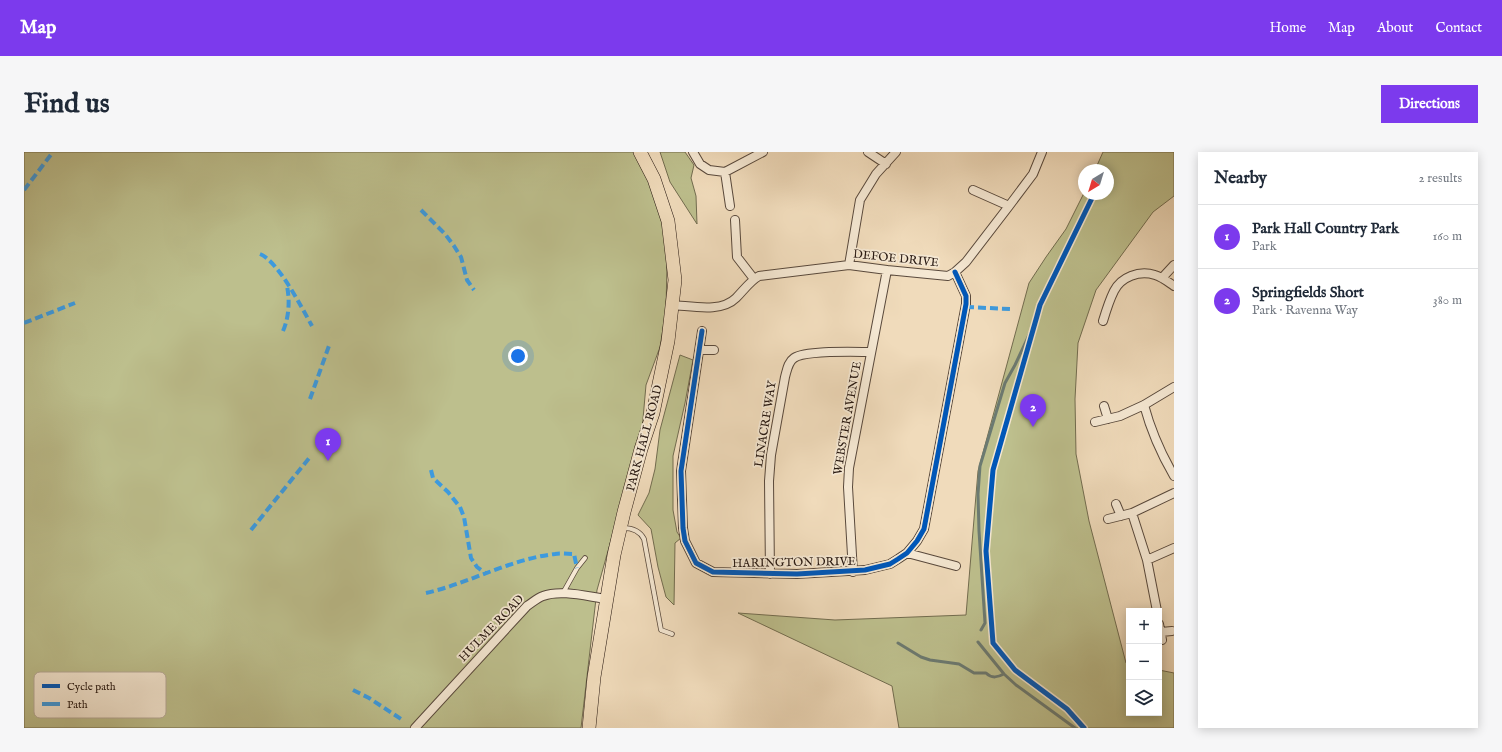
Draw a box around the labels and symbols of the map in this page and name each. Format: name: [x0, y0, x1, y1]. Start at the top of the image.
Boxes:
north arrow: [1078, 164, 1114, 200]
street label: DEFOE DRIVE: [852, 247, 940, 270]
your location: [508, 346, 528, 366]
street label: WEBSTER AVENUE: [830, 360, 865, 476]
street label: LINACRE WAY: [751, 379, 780, 468]
street label: PARK HALL ROAD: [623, 383, 666, 493]
pin: 2: [1020, 394, 1046, 427]
pin: 1: [315, 428, 341, 461]
street label: HARINGTON DRIVE: [732, 554, 856, 571]
street label: HULME ROAD: [456, 591, 527, 665]
legend: [34, 672, 166, 718]
text: Cycle path: [67, 680, 116, 694]
text: Path: [67, 698, 88, 712]

